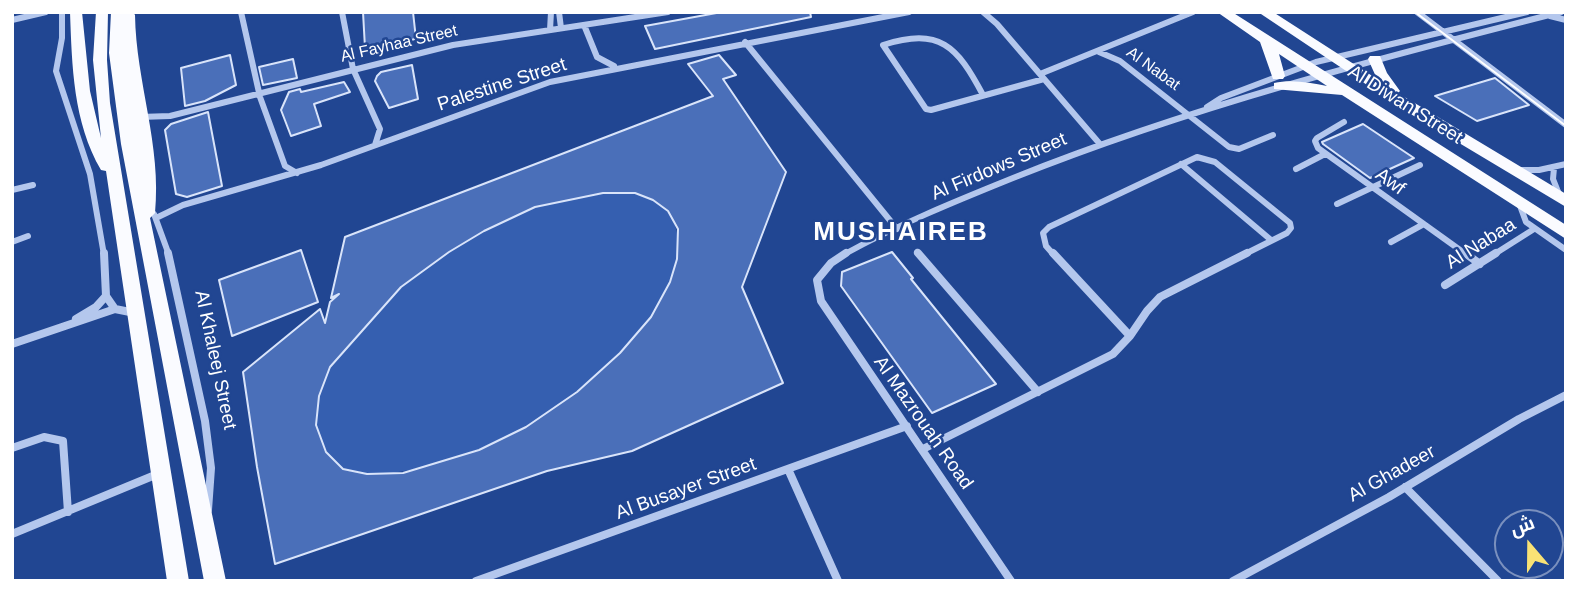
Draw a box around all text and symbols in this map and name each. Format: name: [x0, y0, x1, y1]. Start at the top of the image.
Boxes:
street label: Al Fayhaa Street: [339, 21, 459, 67]
street label: Al Nabat: [1123, 43, 1183, 95]
street label: Palestine Street: [435, 53, 569, 117]
street label: Al Diwan Street: [1343, 61, 1467, 149]
street label: Al Firdows Street: [928, 128, 1070, 206]
street label: Awf: [1371, 164, 1409, 200]
street label: Al Nabaa: [1442, 214, 1520, 274]
district label: MUSHAIREB: [814, 217, 988, 249]
street label: Al Khaleej Street: [189, 288, 241, 432]
street label: Al Mazrouah Road: [869, 352, 977, 494]
street label: Al Ghadeer: [1344, 441, 1440, 507]
street label: Al Busayer Street: [613, 453, 759, 525]
north arrow: [1494, 509, 1564, 579]
text: ش: [1507, 512, 1537, 540]

